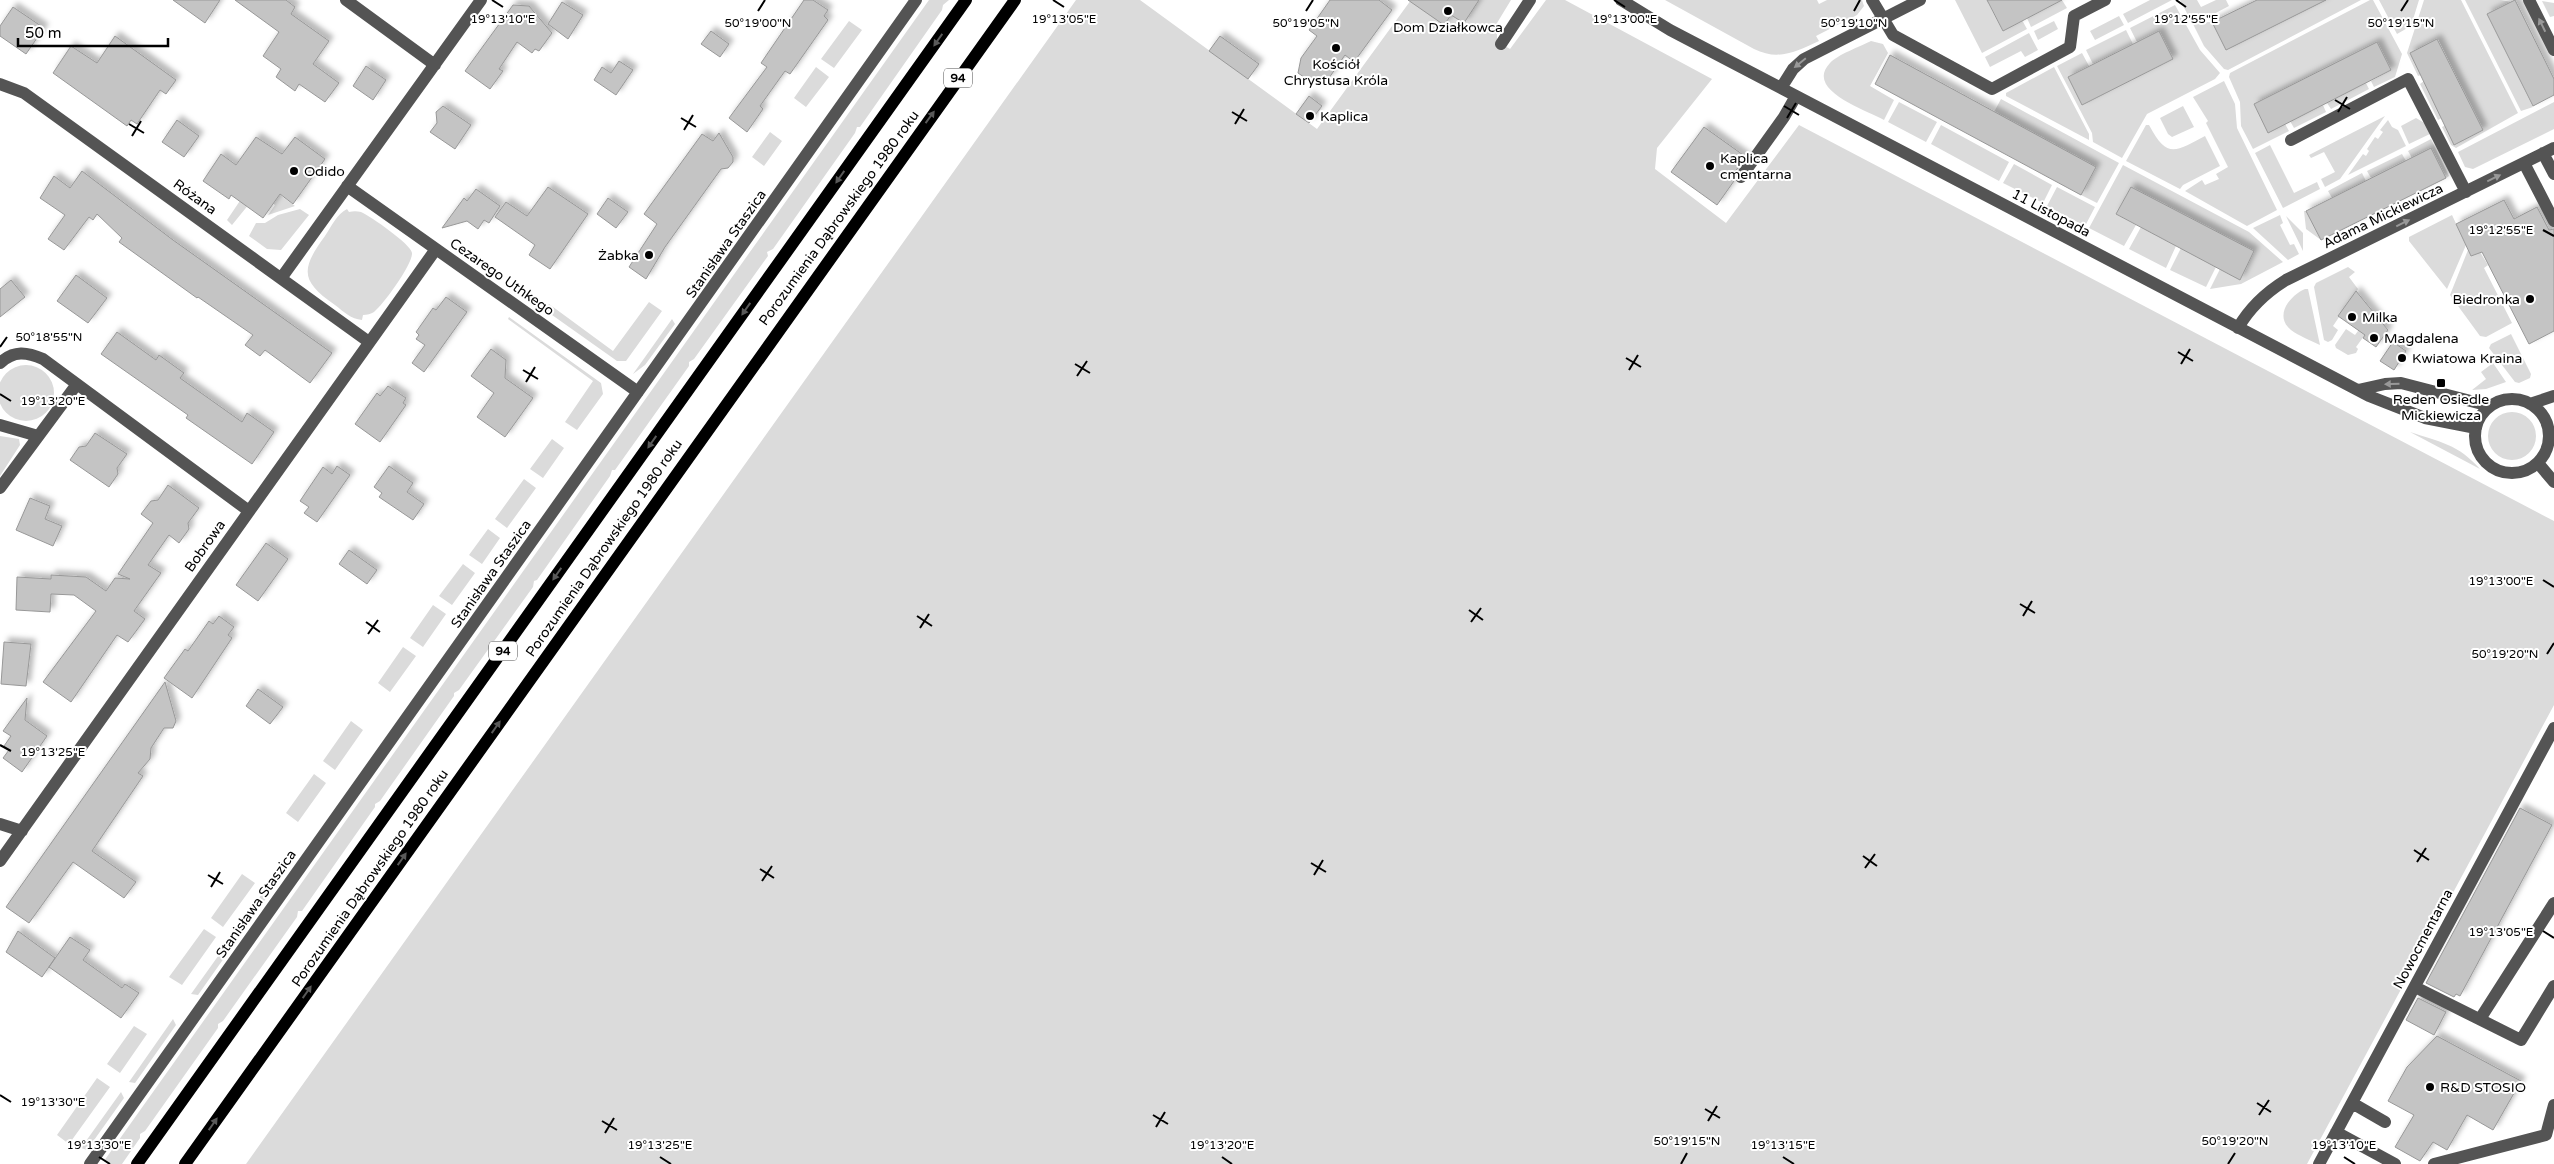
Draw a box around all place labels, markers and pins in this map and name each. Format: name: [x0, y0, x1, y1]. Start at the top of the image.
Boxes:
marker: Dom Działkowca: [1442, 5, 1454, 17]
place label: Dom Działkowca: [1393, 19, 1503, 36]
marker: Kościół Chrystusa Króla: [1330, 42, 1342, 54]
place label: Kościół Chrystusa Króla: [1284, 56, 1388, 89]
place label: Kaplica: [1320, 108, 1368, 125]
marker: Kaplica: [1304, 110, 1316, 122]
place label: Kaplica cmentarna: [1720, 150, 1792, 183]
marker: Kaplica cmentarna: [1704, 160, 1716, 172]
place label: Odido: [304, 163, 345, 180]
marker: Odido: [288, 165, 300, 177]
place label: Żabka: [598, 247, 639, 264]
marker: Żabka: [643, 249, 655, 261]
place label: Biedronka: [2453, 291, 2520, 308]
marker: Biedronka: [2524, 293, 2536, 305]
place label: Milka: [2362, 309, 2398, 326]
marker: Milka: [2346, 311, 2358, 323]
place label: Magdalena: [2384, 330, 2459, 347]
marker: Magdalena: [2368, 332, 2380, 344]
place label: Kwiatowa Kraina: [2412, 350, 2522, 367]
marker: Kwiatowa Kraina: [2396, 352, 2408, 364]
marker: Reden Osiedle Mickiewicza: [2435, 377, 2447, 389]
place label: Reden Osiedle Mickiewicza: [2393, 391, 2489, 424]
place label: R&D STOSIO: [2440, 1079, 2526, 1096]
marker: R&D STOSIO: [2424, 1081, 2436, 1093]

